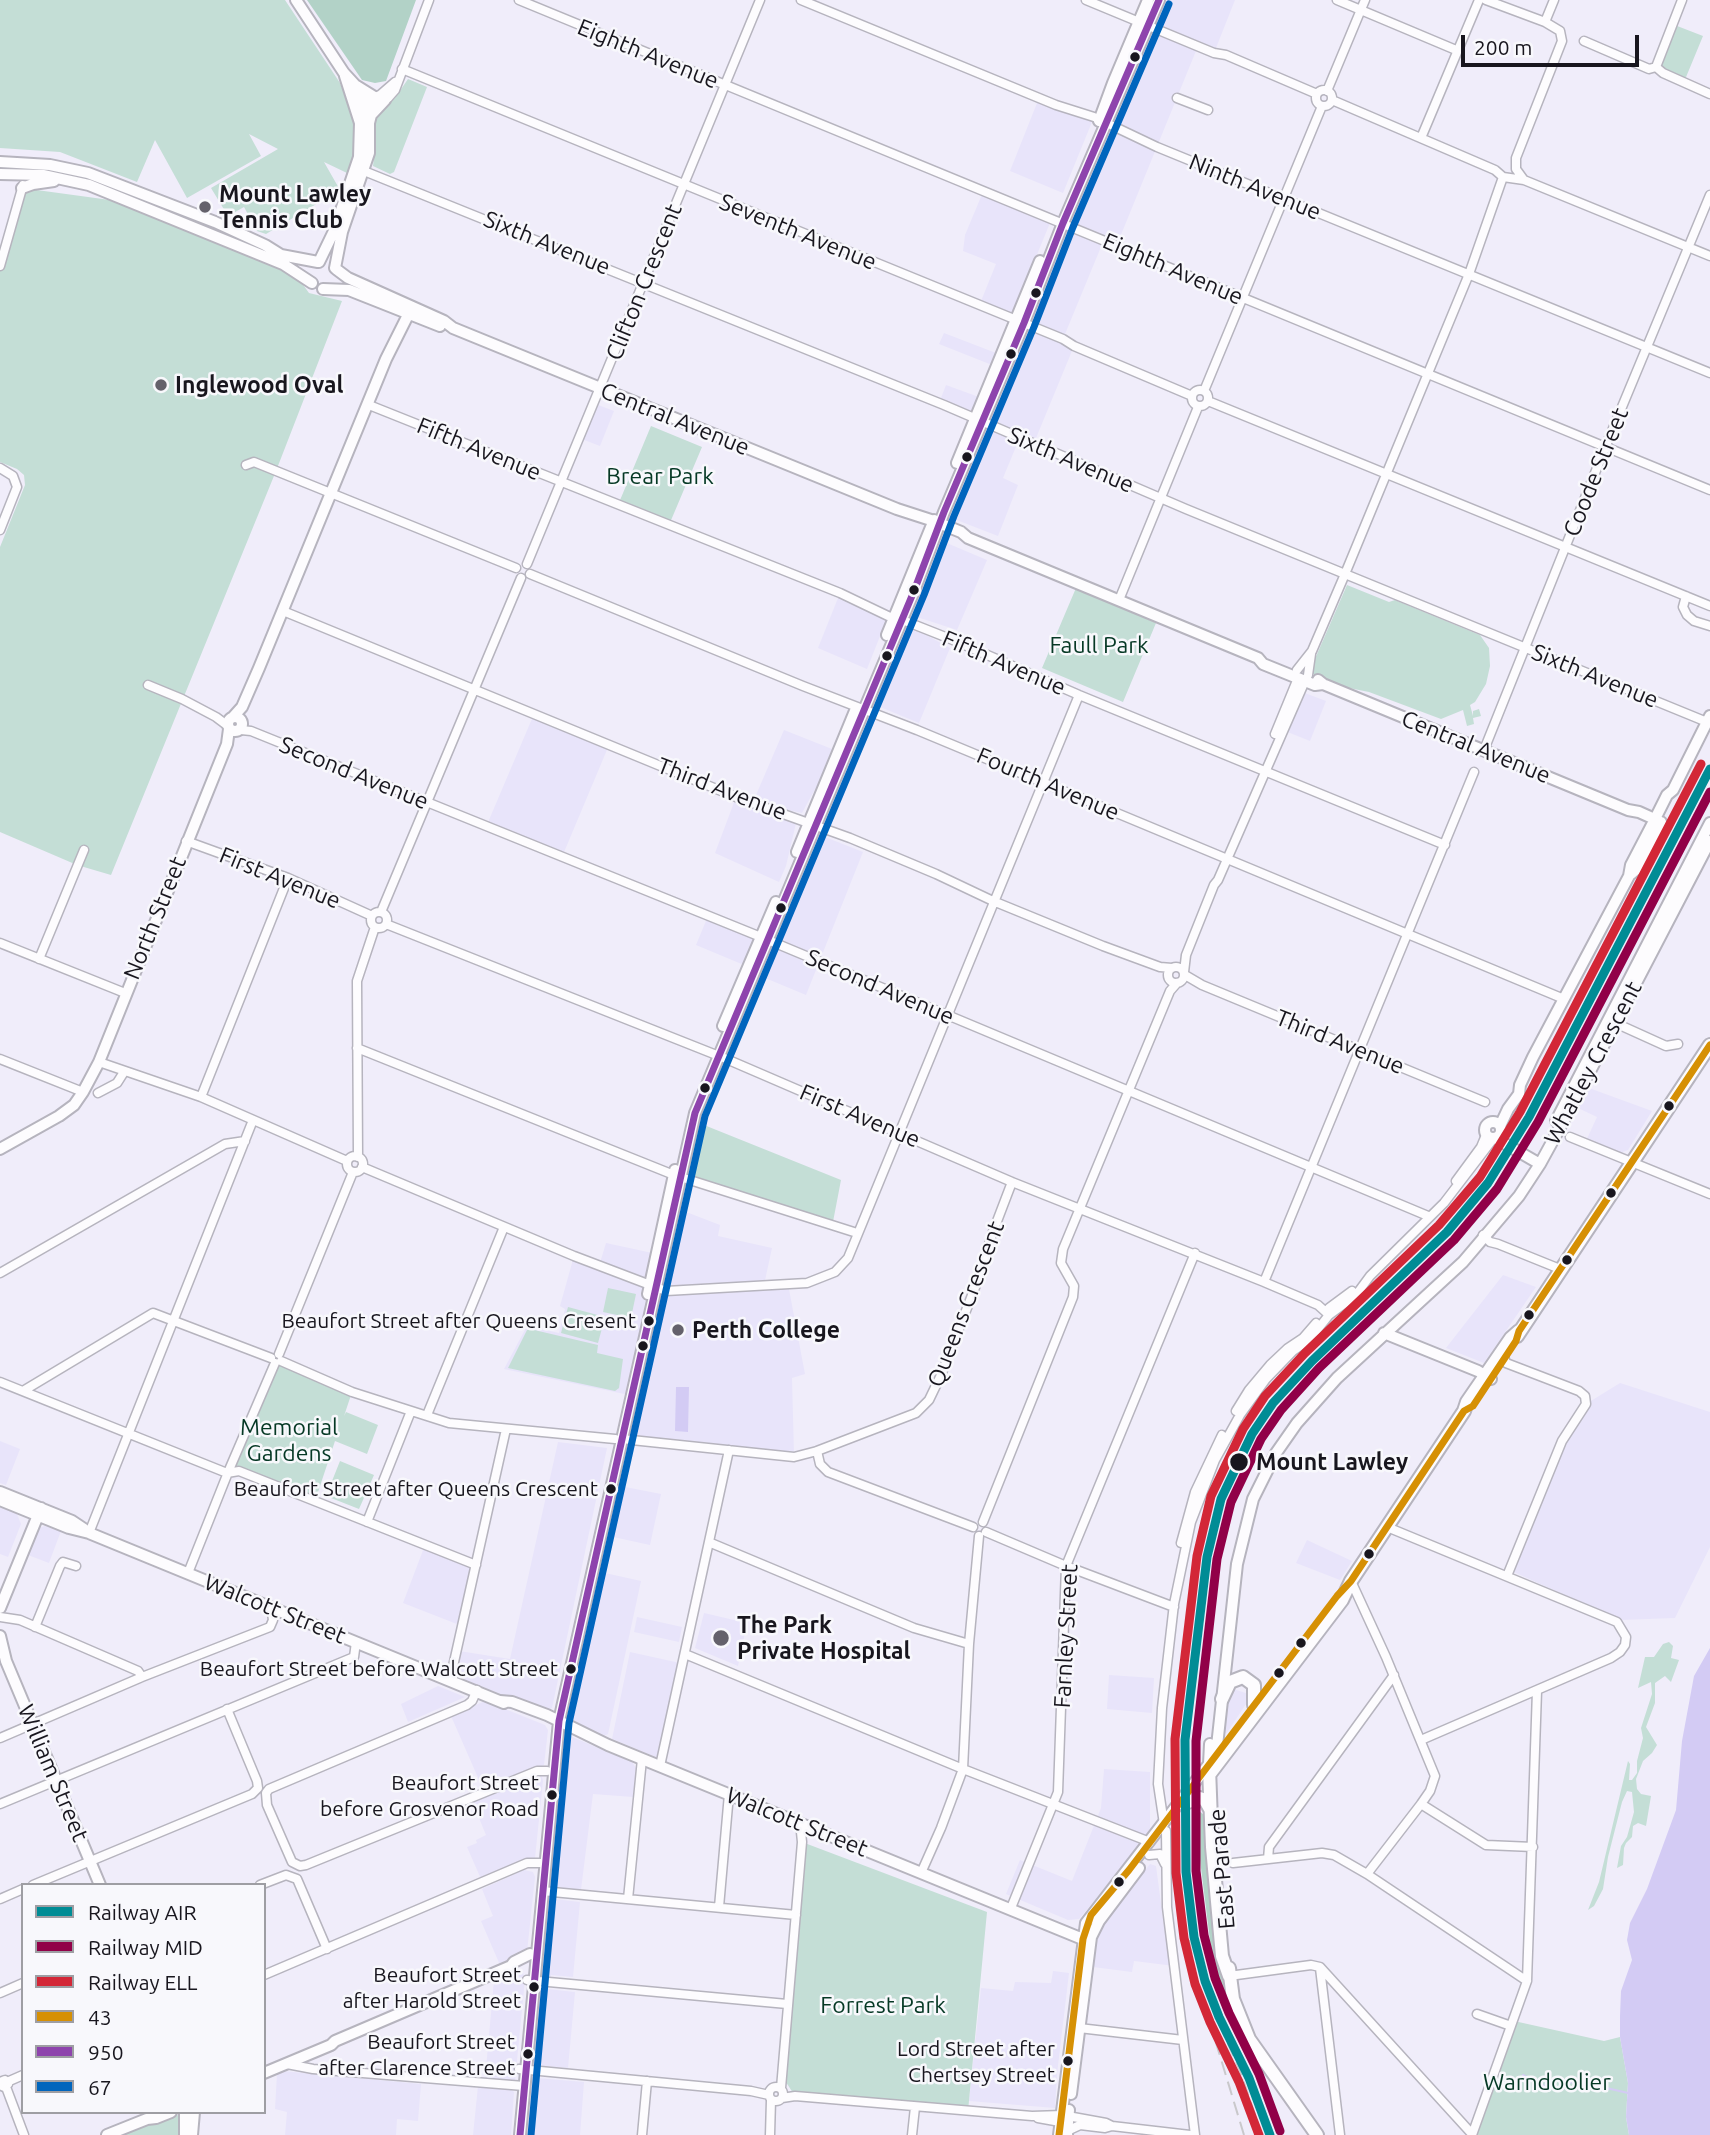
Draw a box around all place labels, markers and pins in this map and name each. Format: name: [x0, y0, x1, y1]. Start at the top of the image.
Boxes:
unlabelled marker: [1128, 50, 1142, 64]
place label: Mount Lawley Tennis Club: [219, 180, 371, 234]
marker: Mount Lawley Tennis Club: [197, 199, 213, 215]
unlabelled marker: [1029, 286, 1043, 300]
unlabelled marker: [1004, 347, 1018, 361]
place label: Inglewood Oval: [175, 371, 344, 399]
marker: Inglewood Oval: [153, 377, 169, 393]
unlabelled marker: [960, 450, 974, 464]
unlabelled marker: [907, 583, 921, 597]
unlabelled marker: [880, 649, 894, 663]
unlabelled marker: [774, 901, 788, 915]
unlabelled marker: [698, 1081, 712, 1095]
unlabelled marker: [1662, 1099, 1676, 1113]
unlabelled marker: [1604, 1186, 1618, 1200]
unlabelled marker: [1560, 1253, 1574, 1267]
place label: Beaufort Street after Queens Cresent: [281, 1308, 636, 1334]
unlabelled marker: [1522, 1308, 1536, 1322]
marker: Beaufort Street after Queens Cresent: [642, 1314, 656, 1328]
place label: Perth College: [692, 1316, 840, 1344]
marker: Perth College: [670, 1322, 686, 1338]
unlabelled marker: [636, 1339, 650, 1353]
place label: Mount Lawley: [1256, 1448, 1408, 1476]
marker: Mount Lawley: [1228, 1451, 1250, 1473]
place label: Beaufort Street after Queens Crescent: [234, 1476, 598, 1502]
marker: Beaufort Street after Queens Crescent: [604, 1482, 618, 1496]
unlabelled marker: [1362, 1547, 1376, 1561]
place label: The Park Private Hospital: [737, 1611, 911, 1665]
marker: The Park Private Hospital: [711, 1628, 731, 1648]
unlabelled marker: [1294, 1636, 1308, 1650]
place label: Beaufort Street before Walcott Street: [200, 1656, 558, 1682]
marker: Beaufort Street before Walcott Street: [564, 1662, 578, 1676]
unlabelled marker: [1272, 1666, 1286, 1680]
place label: Beaufort Street before Grosvenor Road: [320, 1770, 539, 1820]
marker: Beaufort Street before Grosvenor Road: [545, 1788, 559, 1802]
unlabelled marker: [1112, 1875, 1126, 1889]
place label: Beaufort Street after Harold Street: [343, 1962, 521, 2012]
marker: Beaufort Street after Harold Street: [527, 1980, 541, 1994]
place label: Beaufort Street after Clarence Street: [318, 2029, 515, 2079]
place label: Lord Street after Chertsey Street: [897, 2036, 1055, 2086]
marker: Beaufort Street after Clarence Street: [521, 2047, 535, 2061]
marker: Lord Street after Chertsey Street: [1061, 2054, 1075, 2068]

